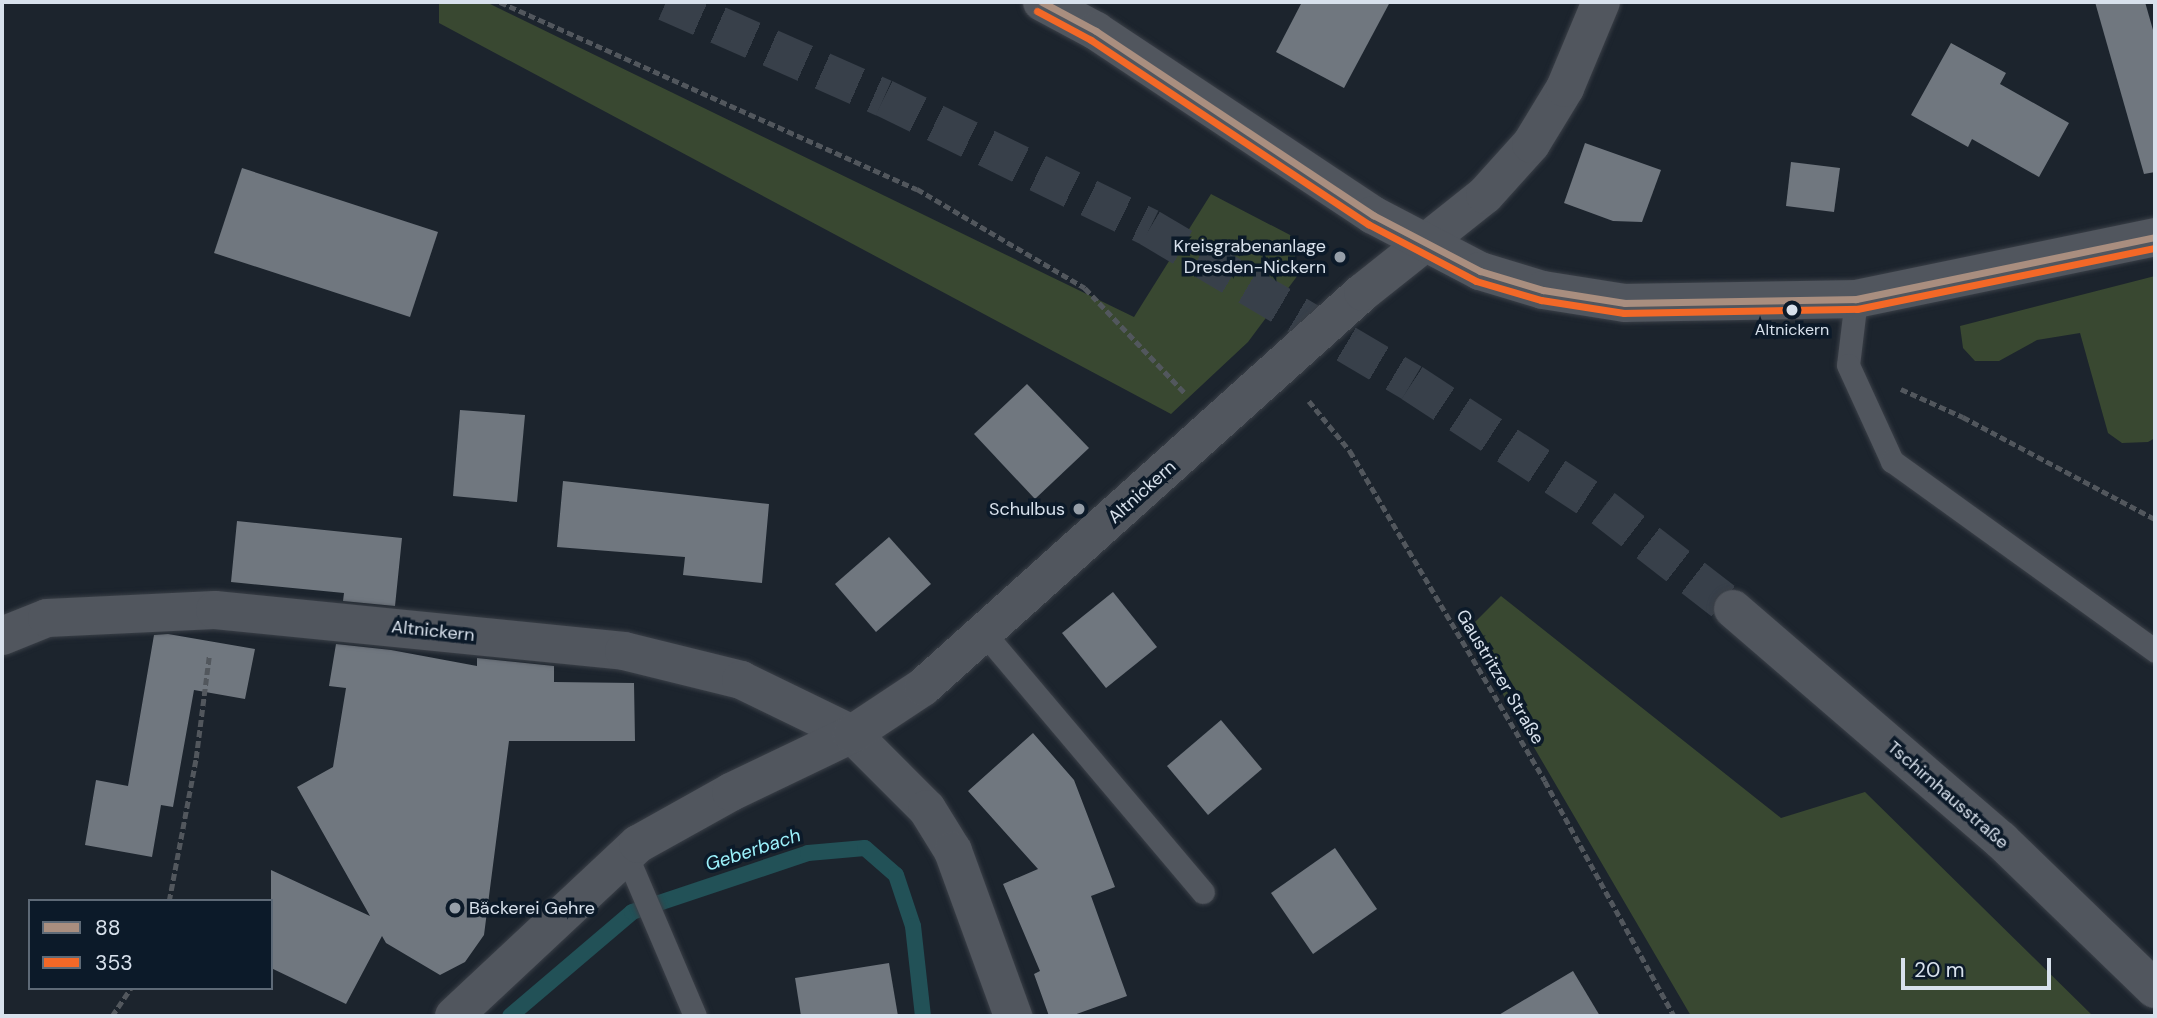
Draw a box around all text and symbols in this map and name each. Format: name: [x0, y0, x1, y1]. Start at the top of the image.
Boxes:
place label: Kreisgrabenanlage Dresden-Nickern: [1173, 236, 1326, 278]
marker: Kreisgrabenanlage Dresden-Nickern: [1332, 249, 1348, 265]
marker: Altnickern: [1785, 303, 1799, 317]
place label: Altnickern: [1755, 320, 1829, 340]
street label: Altnickern: [1104, 456, 1180, 528]
place label: Schulbus: [989, 498, 1065, 520]
marker: Schulbus: [1071, 501, 1087, 517]
street label: Gaustritzer Straße: [1451, 606, 1549, 748]
street label: Altnickern: [390, 616, 476, 646]
street label: Tschirnhausstraße: [1883, 737, 2013, 853]
water label: Geberbach: [702, 824, 804, 876]
place label: Bäckerei Gehre: [469, 897, 595, 919]
legend: [28, 899, 273, 990]
marker: Bäckerei Gehre: [447, 900, 463, 916]
text: 88: [95, 914, 121, 942]
scale bar: [1905, 944, 2056, 988]
text: 353: [95, 949, 133, 977]
text: 20 m: [1914, 956, 1965, 984]

